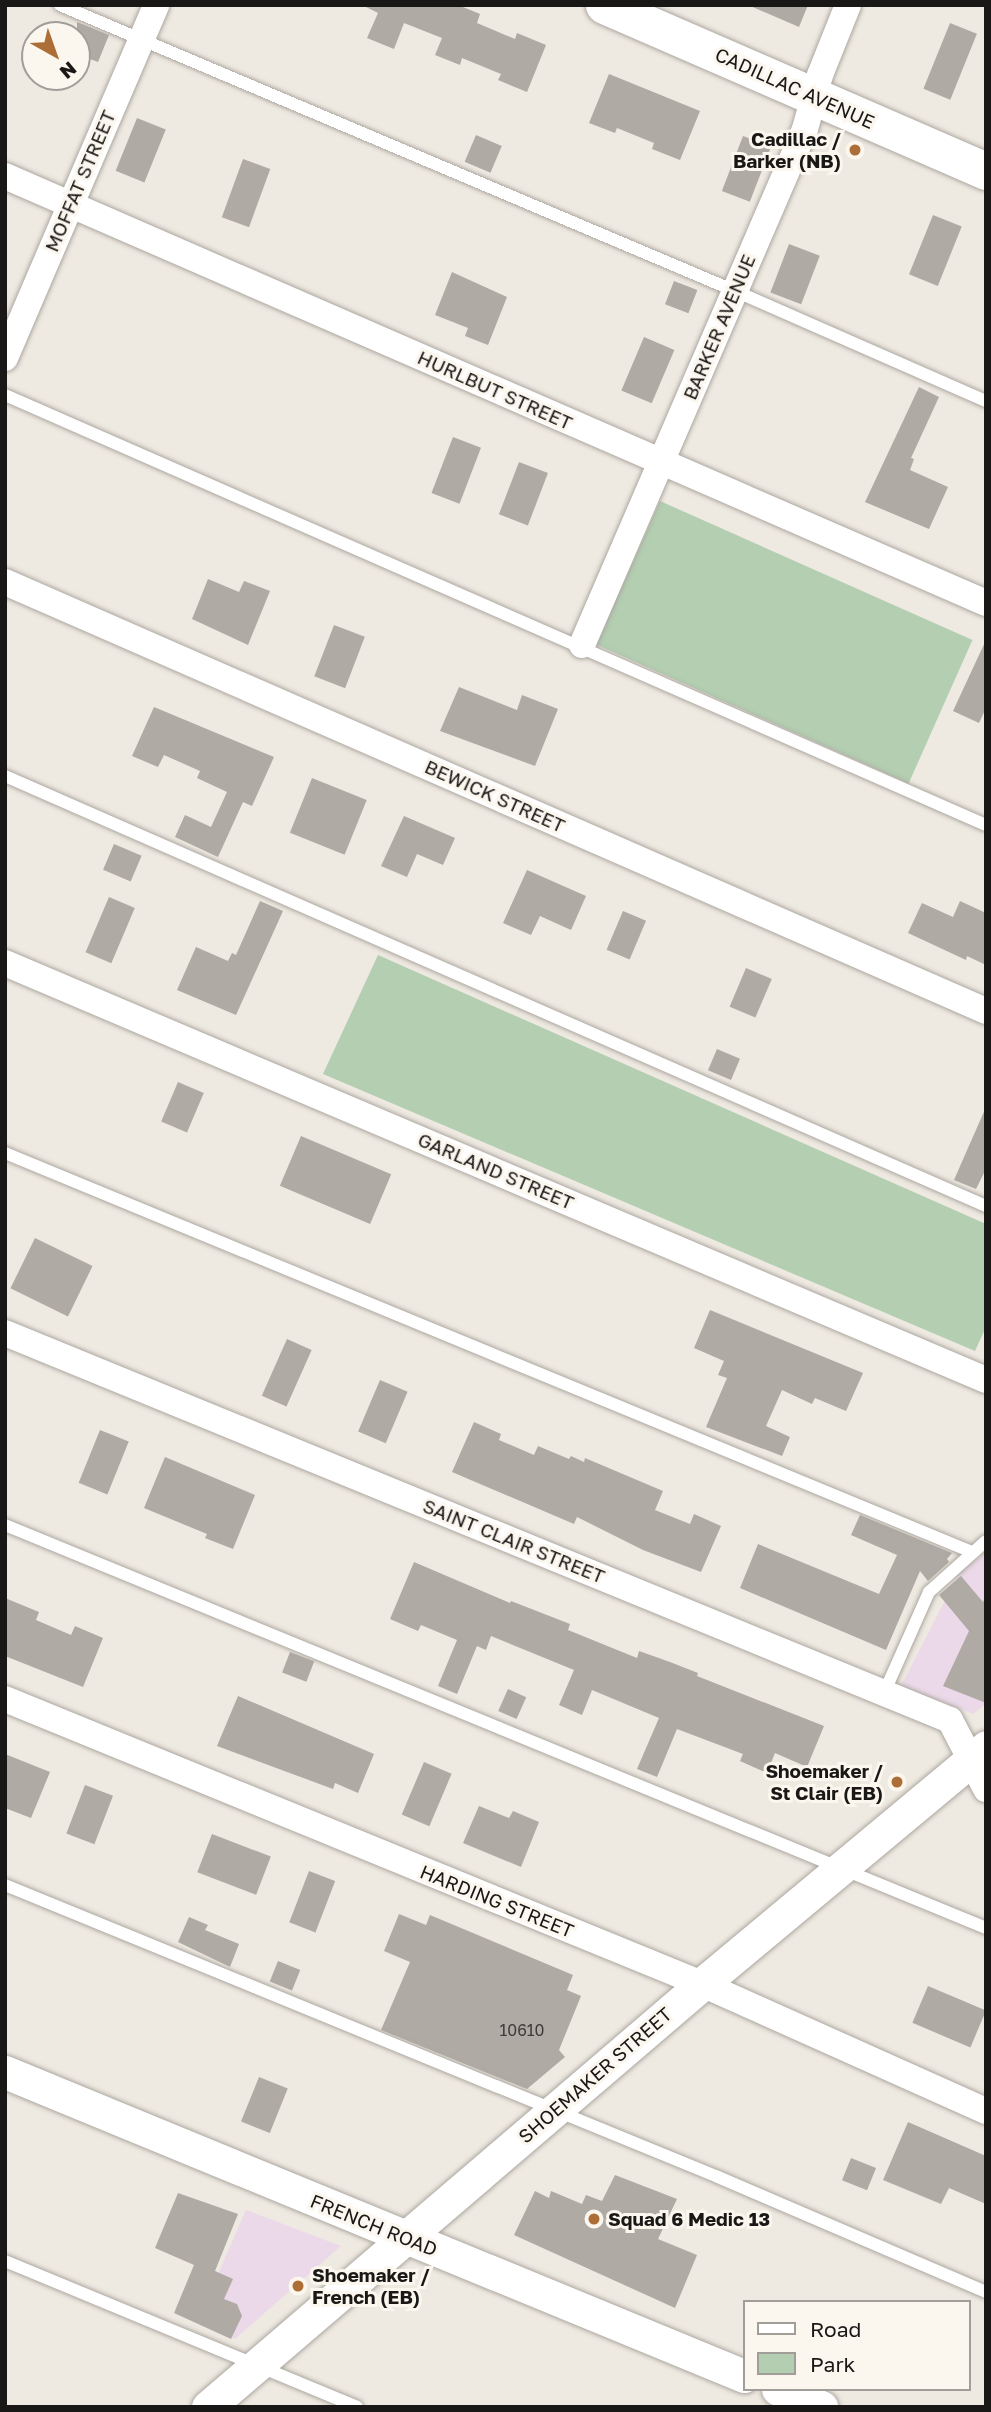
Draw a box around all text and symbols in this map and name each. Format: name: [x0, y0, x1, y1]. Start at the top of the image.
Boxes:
north arrow: [21, 21, 91, 91]
street label: CADILLAC AVENUE: [712, 43, 878, 133]
text: N: [56, 57, 81, 84]
street label: MOFFAT STREET: [40, 107, 120, 255]
place label: Cadillac / Barker (NB): [733, 128, 841, 172]
marker: Cadillac / Barker (NB): [847, 142, 863, 158]
street label: BARKER AVENUE: [678, 251, 760, 403]
street label: HURLBUT STREET: [414, 346, 576, 434]
street label: BEWICK STREET: [421, 755, 569, 837]
street label: GARLAND STREET: [415, 1128, 577, 1214]
street label: SAINT CLAIR STREET: [420, 1494, 608, 1588]
place label: Shoemaker / St Clair (EB): [765, 1760, 883, 1804]
marker: Shoemaker / St Clair (EB): [889, 1774, 905, 1790]
street label: HARDING STREET: [417, 1860, 577, 1942]
street label: SHOEMAKER STREET: [514, 2002, 676, 2148]
house number: 10610: [499, 2020, 545, 2040]
street label: FRENCH ROAD: [307, 2189, 441, 2261]
place label: Squad 6 Medic 13: [608, 2208, 770, 2230]
marker: Squad 6 Medic 13: [586, 2211, 602, 2227]
place label: Shoemaker / French (EB): [312, 2264, 430, 2308]
marker: Shoemaker / French (EB): [290, 2278, 306, 2294]
legend: [743, 2300, 970, 2391]
text: Road: [810, 2316, 861, 2342]
text: Park: [810, 2351, 855, 2377]

